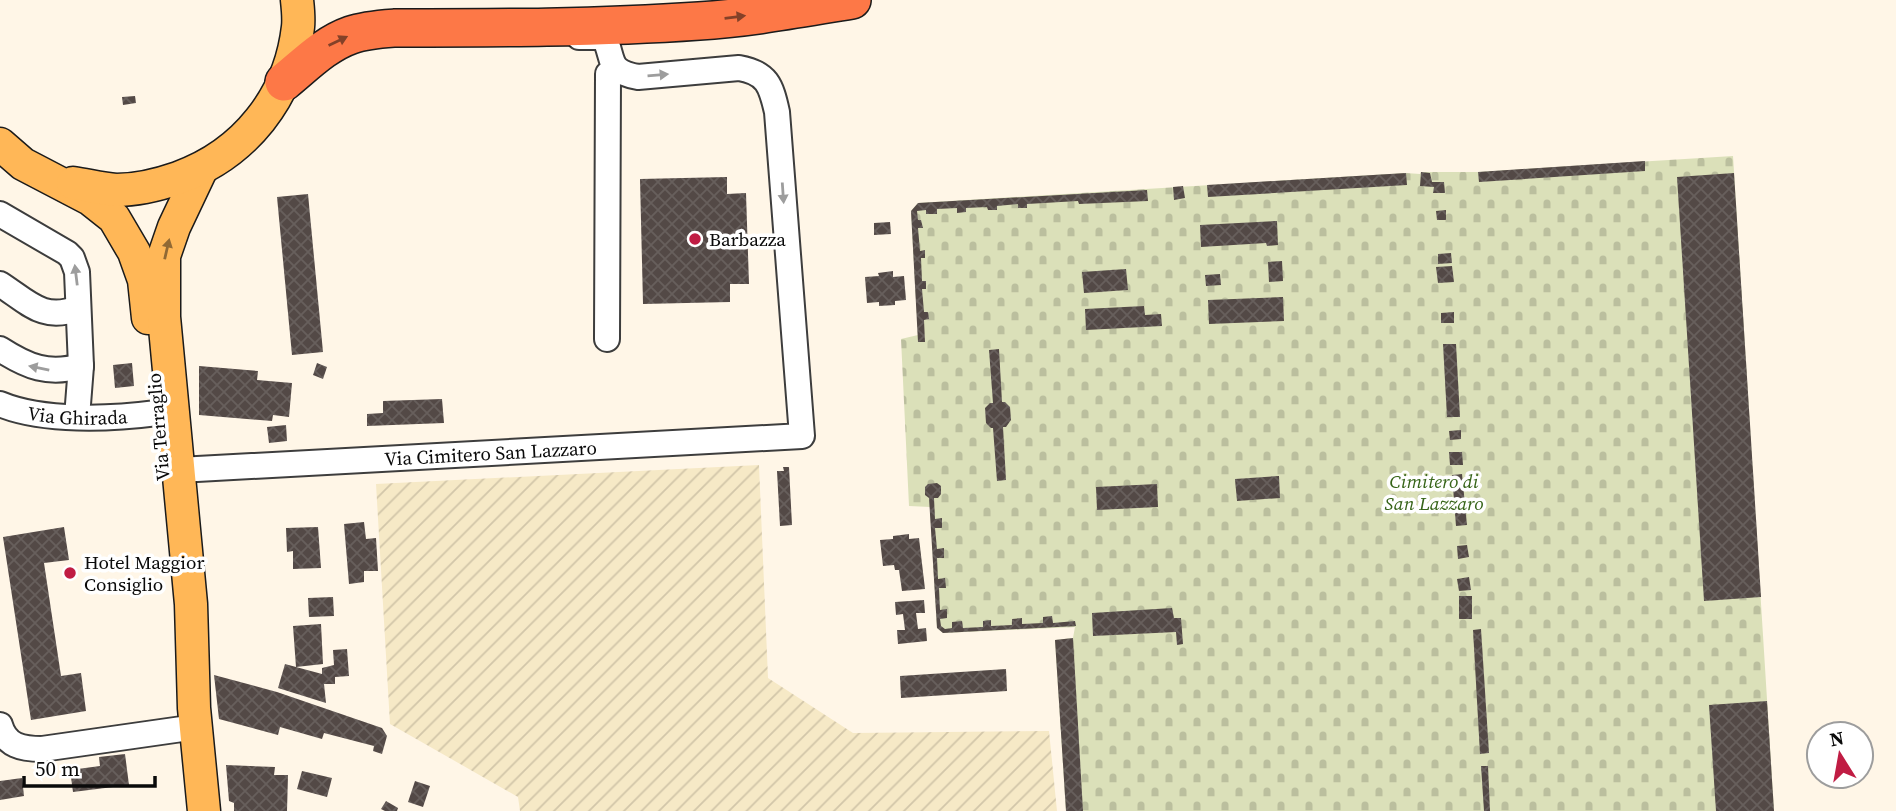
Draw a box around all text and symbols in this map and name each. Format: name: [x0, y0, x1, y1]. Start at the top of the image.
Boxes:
one-way arrow: [724, 12, 746, 23]
one-way arrow: [328, 36, 348, 47]
one-way arrow: [648, 69, 670, 80]
one-way arrow: [778, 183, 789, 205]
place label: Barbazza: [709, 226, 786, 252]
marker: Barbazza: [687, 231, 703, 247]
one-way arrow: [162, 238, 173, 260]
one-way arrow: [70, 264, 81, 286]
one-way arrow: [28, 362, 50, 373]
street label: Via Terraglio: [140, 372, 176, 482]
street label: Via Ghirada: [26, 400, 129, 431]
street label: Via Cimitero San Lazzaro: [384, 434, 597, 472]
park label: Cimitero di San Lazzaro: [1384, 468, 1484, 516]
place label: Hotel Maggior Consiglio: [84, 549, 204, 597]
marker: Hotel Maggior Consiglio: [62, 565, 78, 581]
north arrow: [1805, 720, 1875, 790]
text: N: [1827, 724, 1846, 752]
scale bar: [24, 744, 156, 788]
text: 50 m: [35, 754, 80, 783]

